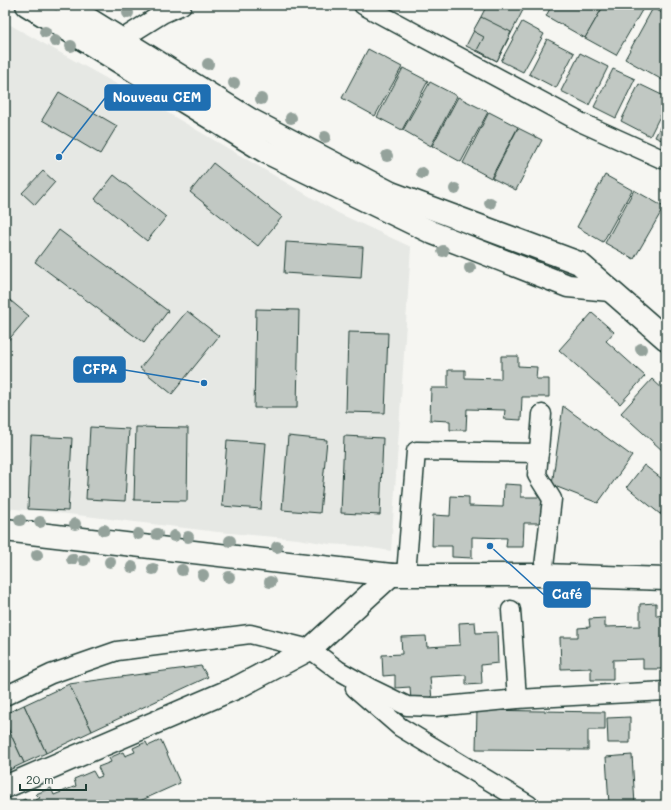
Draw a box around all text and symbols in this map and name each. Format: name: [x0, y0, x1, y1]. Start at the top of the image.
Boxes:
callout: Nouveau CEM: [105, 85, 210, 110]
text: Nouveau CEM: [113, 88, 201, 105]
callout: CFPA: [74, 357, 125, 382]
text: CFPA: [83, 360, 117, 377]
callout: Café: [544, 582, 590, 607]
text: Café: [552, 585, 582, 602]
scale bar: [20, 766, 86, 792]
text: 20 m: [26, 771, 54, 787]

